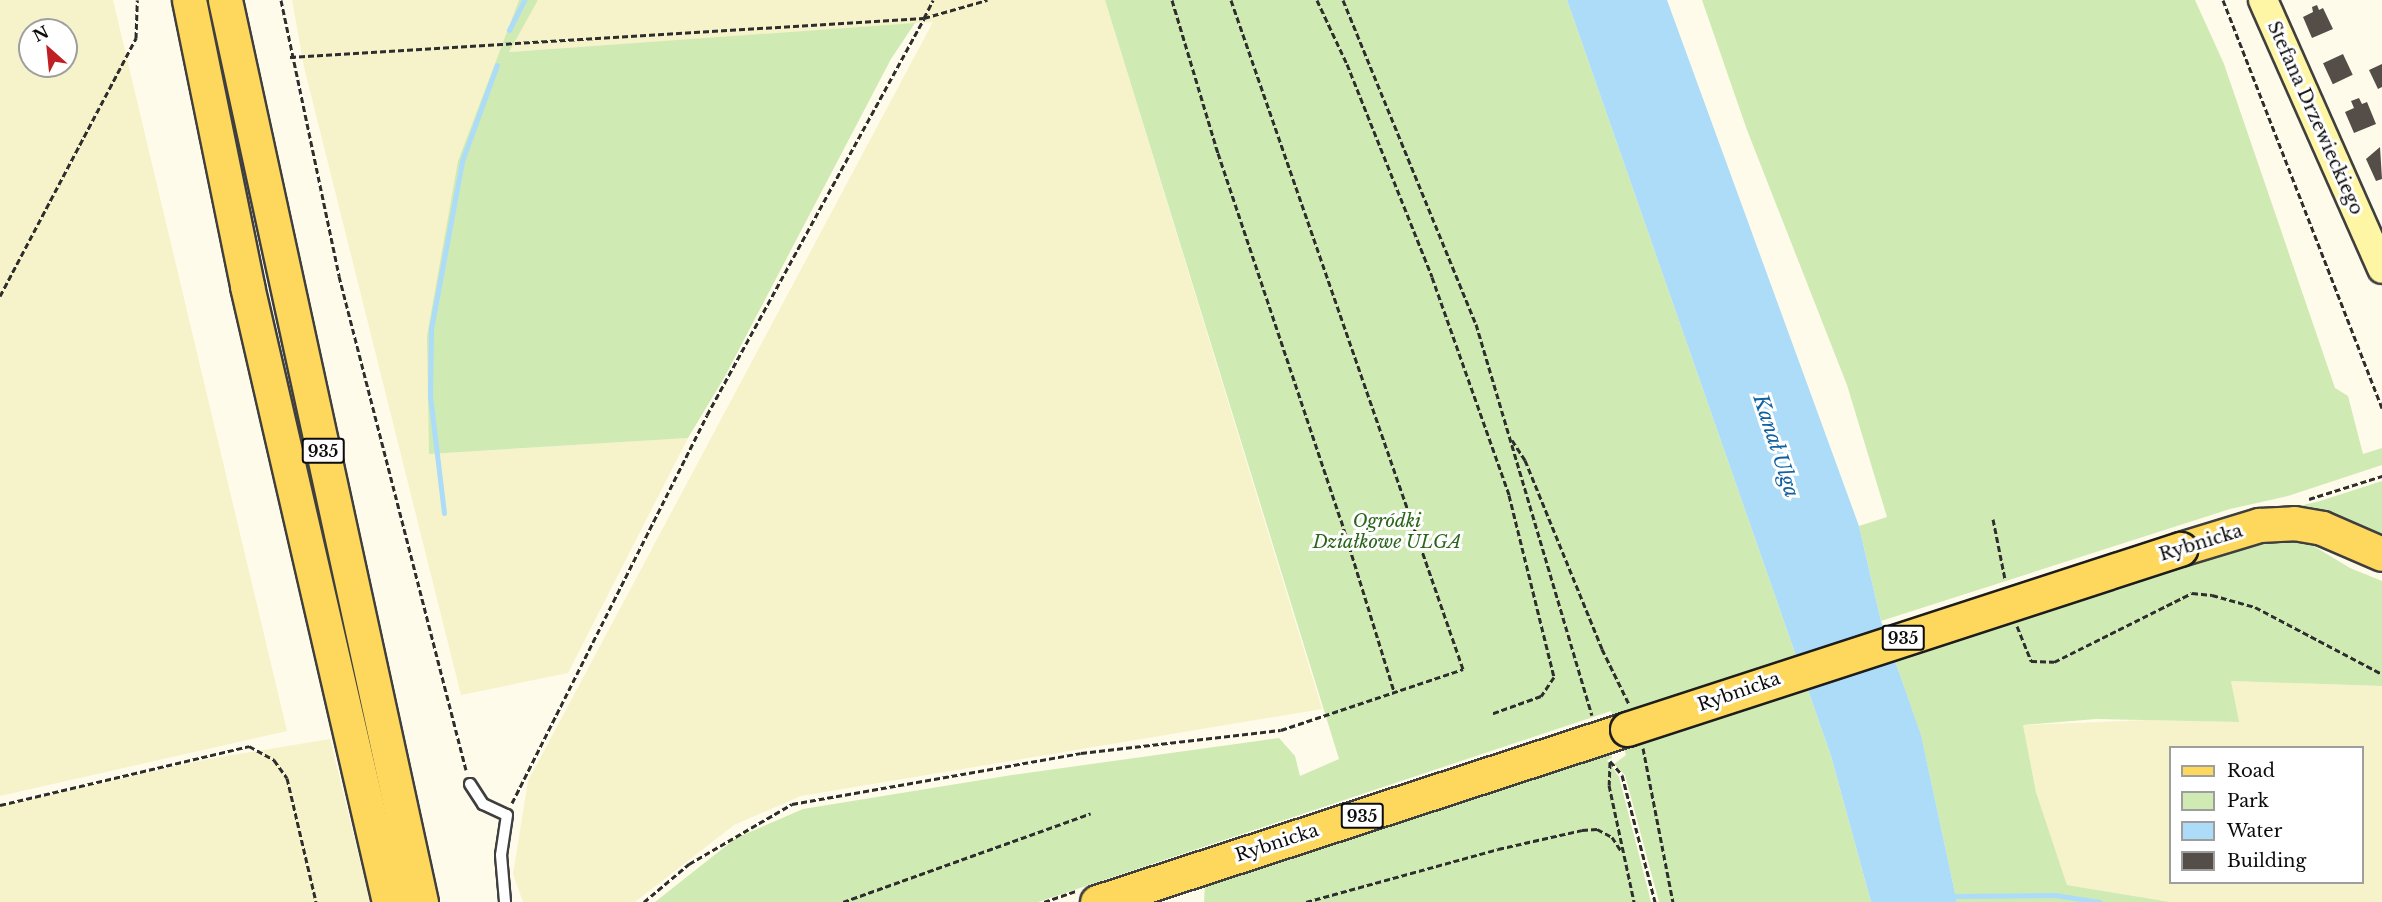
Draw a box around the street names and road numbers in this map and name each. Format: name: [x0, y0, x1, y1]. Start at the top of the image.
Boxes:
street label: Stefana Drzewieckiego: [2263, 18, 2367, 218]
road number: 935: [300, 438, 346, 464]
street label: Rybnicka: [2157, 520, 2245, 566]
road number: 935: [1880, 625, 1926, 651]
street label: Rybnicka: [1695, 668, 1783, 716]
road number: 935: [1340, 803, 1384, 829]
street label: Rybnicka: [1233, 819, 1321, 867]

